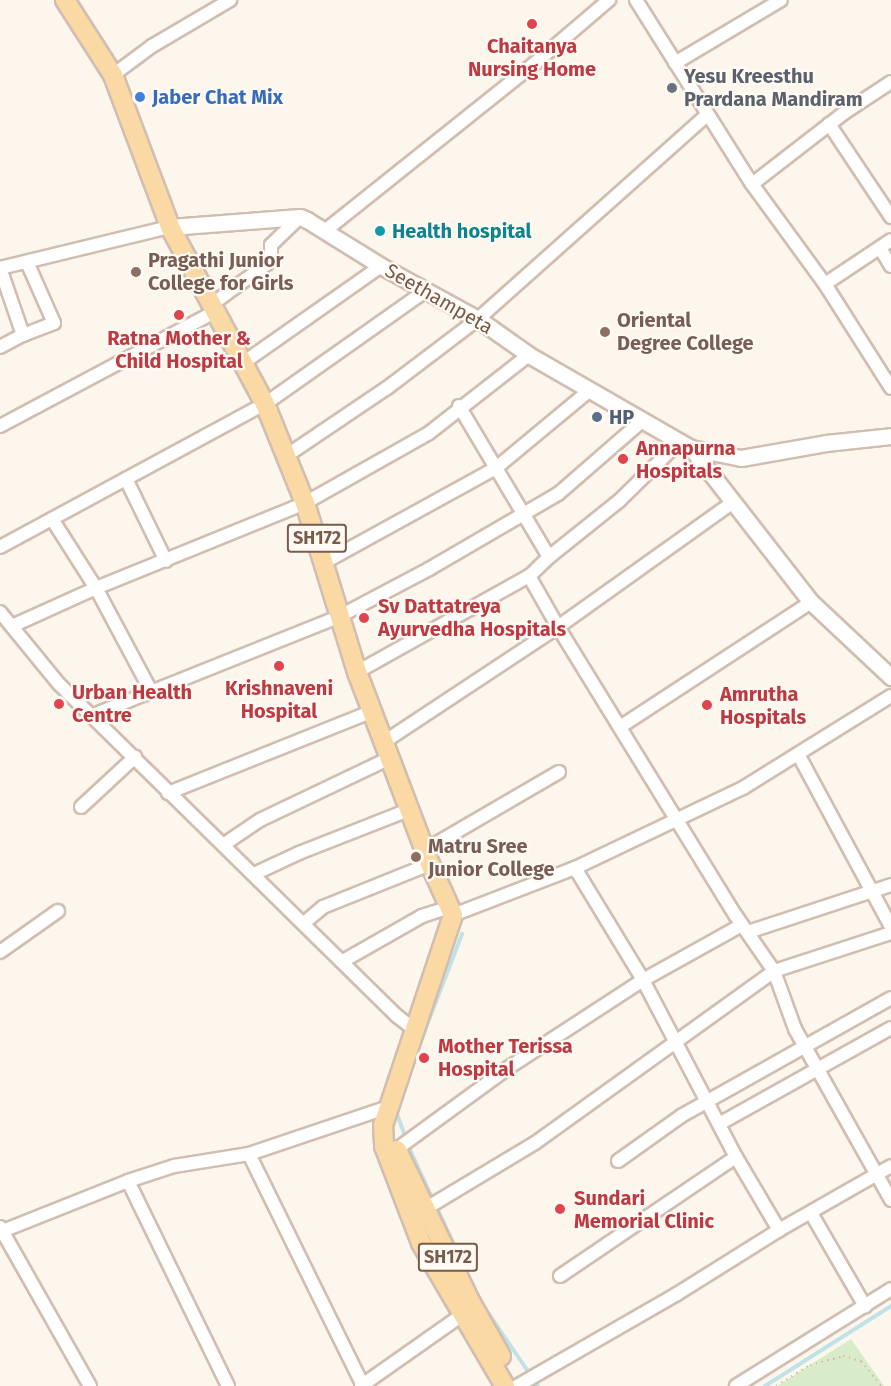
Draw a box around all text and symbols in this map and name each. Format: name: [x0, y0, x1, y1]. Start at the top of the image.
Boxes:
marker: Chaitanya Nursing Home: [523, 15, 541, 33]
place label: Chaitanya Nursing Home: [468, 35, 596, 82]
place label: Yesu Kreesthu Prardana Mandiram: [684, 64, 863, 111]
marker: Yesu Kreesthu Prardana Mandiram: [665, 81, 679, 95]
place label: Jaber Chat Mix: [152, 85, 283, 109]
marker: Jaber Chat Mix: [133, 90, 147, 104]
place label: Health hospital: [392, 219, 531, 243]
marker: Health hospital: [373, 224, 387, 238]
place label: Pragathi Junior College for Girls: [148, 248, 293, 295]
street label: Seethampeta: [381, 259, 497, 339]
marker: Pragathi Junior College for Girls: [129, 265, 143, 279]
marker: Ratna Mother & Child Hospital: [170, 306, 188, 324]
place label: Oriental Degree College: [617, 308, 754, 355]
marker: Oriental Degree College: [598, 325, 612, 339]
place label: Ratna Mother & Child Hospital: [107, 326, 251, 373]
place label: HP: [609, 405, 634, 429]
marker: HP: [590, 410, 604, 424]
place label: Annapurna Hospitals: [636, 436, 736, 483]
marker: Annapurna Hospitals: [614, 450, 632, 468]
road number: SH172: [286, 523, 348, 553]
place label: Sv Dattatreya Ayurvedha Hospitals: [378, 594, 566, 641]
marker: Sv Dattatreya Ayurvedha Hospitals: [355, 609, 373, 627]
marker: Krishnaveni Hospital: [270, 657, 288, 675]
place label: Krishnaveni Hospital: [225, 677, 333, 724]
place label: Urban Health Centre: [72, 680, 192, 727]
place label: Amrutha Hospitals: [720, 682, 806, 729]
marker: Urban Health Centre: [50, 695, 68, 713]
marker: Amrutha Hospitals: [698, 696, 716, 714]
place label: Matru Sree Junior College: [428, 834, 555, 881]
marker: Matru Sree Junior College: [409, 850, 423, 864]
place label: Mother Terissa Hospital: [438, 1034, 573, 1081]
marker: Mother Terissa Hospital: [415, 1049, 433, 1067]
place label: Sundari Memorial Clinic: [574, 1186, 714, 1233]
marker: Sundari Memorial Clinic: [551, 1200, 569, 1218]
road number: SH172: [416, 1242, 480, 1272]

